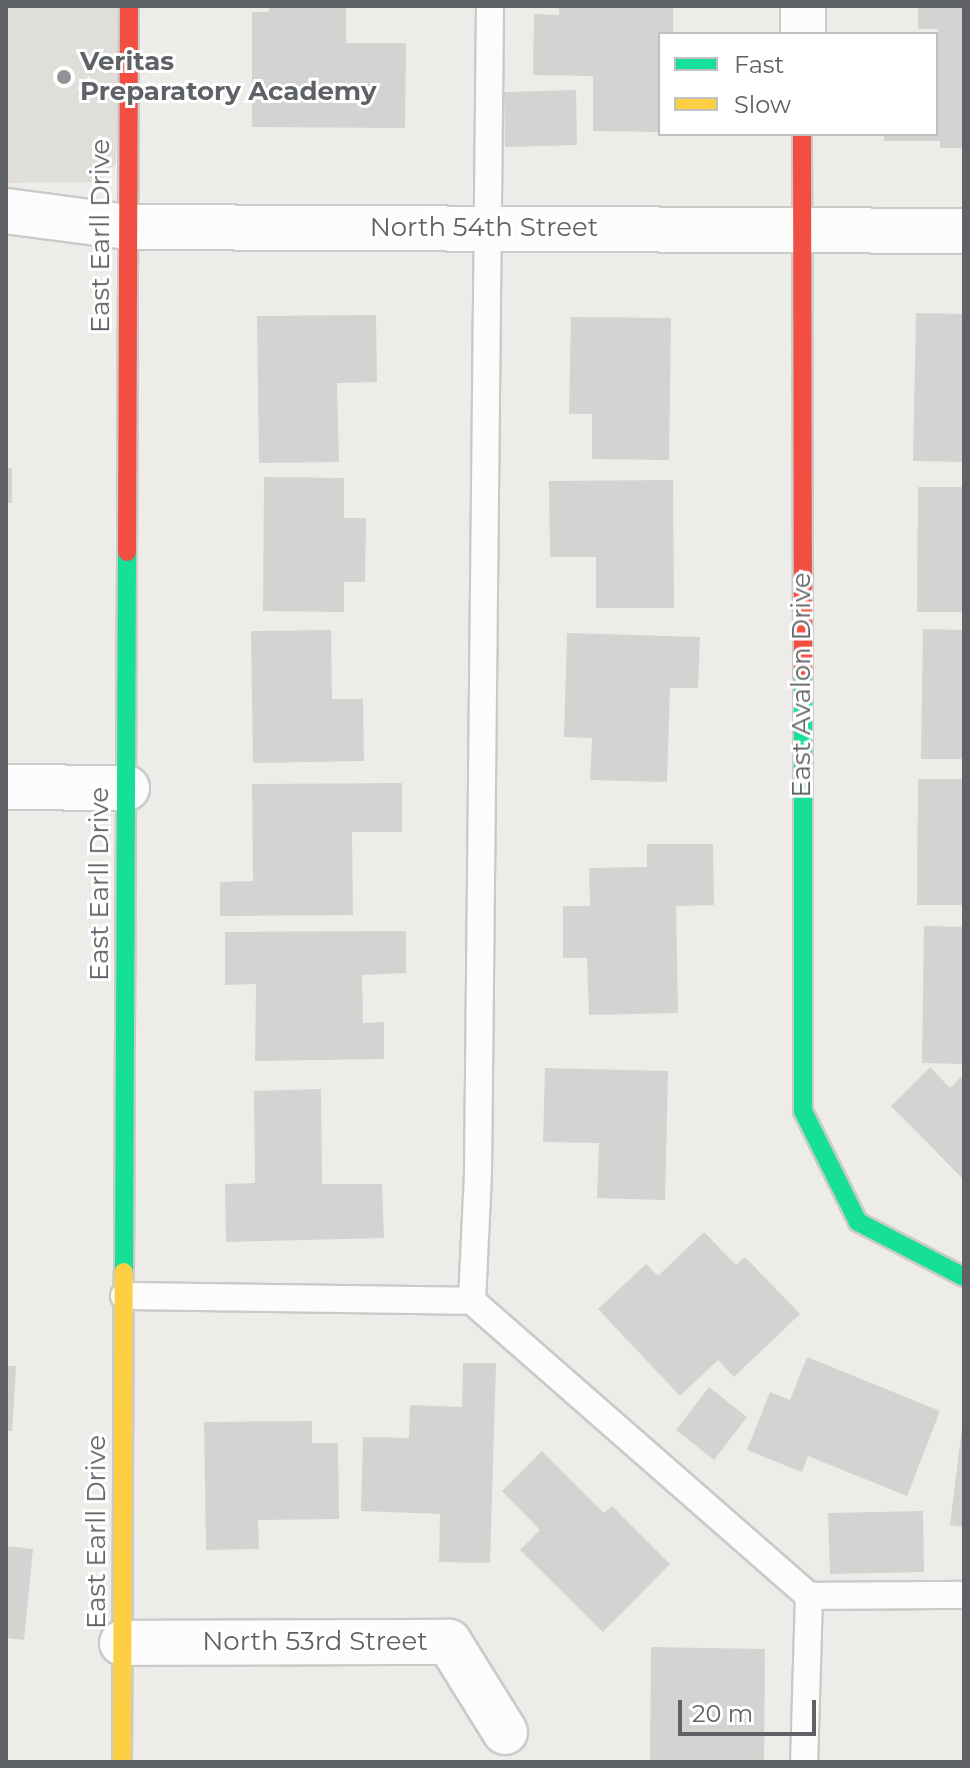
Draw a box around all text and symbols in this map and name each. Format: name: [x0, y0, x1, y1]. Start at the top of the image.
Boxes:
legend: [658, 32, 938, 136]
place label: Veritas Preparatory Academy: [80, 46, 376, 108]
text: Fast: [734, 50, 784, 79]
marker: Veritas Preparatory Academy: [55, 68, 73, 86]
text: Slow: [734, 90, 791, 119]
street label: East Earll Drive: [85, 139, 117, 333]
street label: North 54th Street: [370, 212, 598, 244]
street label: East Avalon Drive: [786, 572, 818, 798]
street label: East Earll Drive: [84, 787, 116, 981]
street label: East Earll Drive: [81, 1435, 113, 1629]
street label: North 53rd Street: [202, 1626, 428, 1658]
scale bar: [682, 1684, 820, 1734]
text: 20 m: [692, 1699, 753, 1728]

